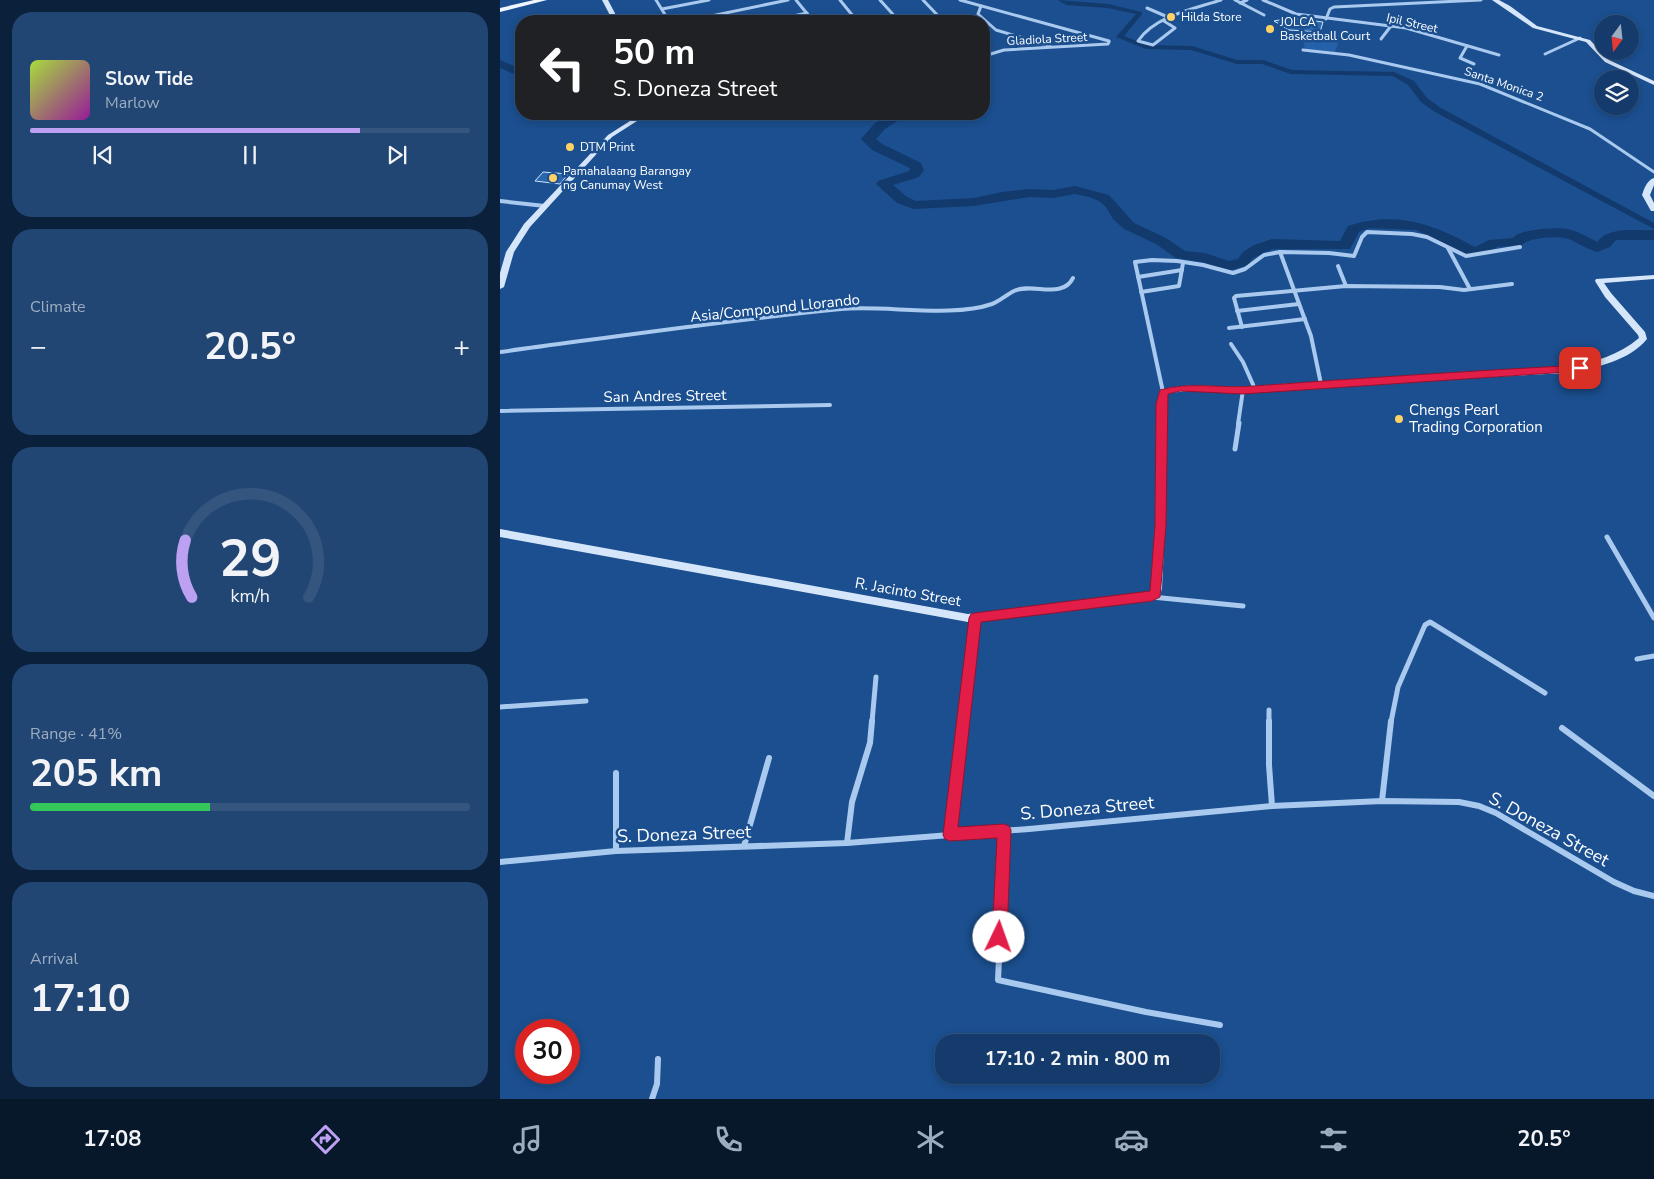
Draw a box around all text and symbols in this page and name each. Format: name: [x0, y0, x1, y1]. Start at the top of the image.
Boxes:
place label: Hilda Store: [1181, 9, 1242, 25]
street label: Ipil Street: [1385, 9, 1440, 37]
marker: Hilda Store: [1165, 11, 1177, 23]
place label: JOLCA Basketball Court: [1279, 14, 1371, 44]
north arrow: [1594, 15, 1639, 60]
map controls: [1594, 15, 1639, 115]
marker: JOLCA Basketball Court: [1264, 23, 1276, 35]
text: 50 m: [613, 29, 695, 76]
street label: Gladiola Street: [1006, 29, 1089, 49]
icon: left: [530, 35, 595, 100]
street label: Santa Monica 2: [1462, 63, 1546, 105]
text: Slow Tide: [105, 66, 193, 92]
button: layers: [1594, 70, 1639, 115]
text: S. Doneza Street: [613, 74, 777, 104]
text: Marlow: [105, 92, 160, 114]
place label: DTM Print: [580, 139, 635, 155]
icon: previous: [89, 141, 117, 169]
icon: pause: [236, 141, 264, 169]
icon: next: [383, 141, 411, 169]
marker: DTM Print: [564, 141, 576, 153]
place label: Pamahalaang Barangay ng Canumay West: [563, 163, 692, 193]
marker: Pamahalaang Barangay ng Canumay West: [547, 172, 559, 184]
street label: Asia/Compound Llorando: [689, 289, 861, 327]
text: Climate: [30, 296, 85, 318]
text: 20.5°: [204, 321, 296, 372]
text: −: [30, 328, 47, 366]
text: +: [453, 328, 470, 366]
pin: [1559, 347, 1601, 389]
icon: arrive: [1566, 354, 1594, 382]
street label: San Andres Street: [603, 385, 727, 407]
place label: Chengs Pearl Trading Corporation: [1409, 400, 1543, 437]
marker: Chengs Pearl Trading Corporation: [1393, 413, 1405, 425]
text: 29: [219, 523, 281, 594]
street label: R. Jacinto Street: [853, 573, 963, 611]
text: km/h: [230, 584, 270, 608]
text: Range · 41%: [30, 723, 122, 745]
text: 205 km: [30, 748, 162, 799]
street label: S. Doneza Street: [1484, 786, 1614, 872]
street label: S. Doneza Street: [1019, 790, 1156, 826]
street label: S. Doneza Street: [616, 820, 752, 848]
position arrow: [972, 910, 1024, 962]
text: Arrival: [30, 948, 78, 970]
text: 17:10: [30, 973, 131, 1024]
speed limit sign: 30: [515, 1019, 580, 1084]
text: 17:10 · 2 min · 800 m: [985, 1046, 1170, 1072]
icon: directions: [308, 1122, 343, 1157]
icon: music: [510, 1122, 545, 1157]
icon: phone: [711, 1122, 746, 1157]
icon: climate: [913, 1122, 948, 1157]
icon: car: [1114, 1122, 1149, 1157]
icon: filters: [1316, 1122, 1351, 1157]
text: 17:08: [83, 1124, 142, 1154]
text: 20.5°: [1517, 1124, 1571, 1154]

